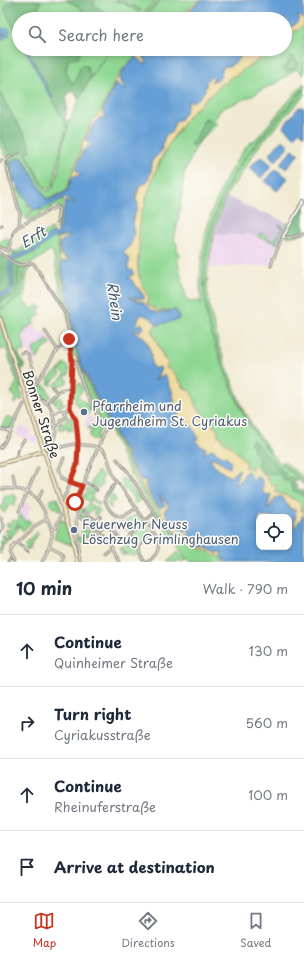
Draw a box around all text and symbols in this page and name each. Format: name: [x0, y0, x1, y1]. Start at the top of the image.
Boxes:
search box: [12, 12, 292, 56]
icon: search: [26, 23, 48, 45]
text: Search here: [58, 23, 144, 46]
water label: Erft: [16, 220, 52, 253]
water label: Rhein: [102, 281, 128, 322]
route end: [60, 330, 78, 348]
street label: Bonner Straße: [19, 367, 65, 461]
place label: Pfarrheim und Jugendheim St. Cyriakus: [92, 396, 247, 430]
marker: Pfarrheim und Jugendheim St. Cyriakus: [79, 407, 89, 417]
route start: [66, 493, 84, 511]
place label: Feuerwehr Neuss Löschzug Grimlinghausen: [82, 514, 239, 548]
map controls: [256, 514, 292, 550]
button: locate: [256, 514, 292, 550]
marker: Feuerwehr Neuss Löschzug Grimlinghausen: [69, 525, 79, 535]
text: 10 min: [16, 575, 72, 601]
text: Walk · 790 m: [203, 579, 288, 598]
text: Continue: [54, 630, 122, 653]
icon: ahead: [16, 640, 38, 662]
text: 130 m: [249, 641, 288, 660]
text: Quinheimer Straße: [54, 653, 173, 672]
text: Turn right: [54, 702, 131, 725]
icon: right: [16, 712, 38, 734]
text: 560 m: [246, 713, 288, 732]
text: Cyriakusstraße: [54, 725, 151, 744]
text: Continue: [54, 774, 122, 797]
icon: ahead: [16, 784, 38, 806]
text: 100 m: [248, 785, 288, 804]
text: Rheinuferstraße: [54, 797, 156, 816]
text: Arrive at destination: [54, 855, 215, 878]
icon: arrive: [16, 856, 38, 878]
tab: Map: [33, 910, 56, 951]
tab: Directions: [121, 910, 175, 951]
tab: Saved: [240, 910, 271, 951]

